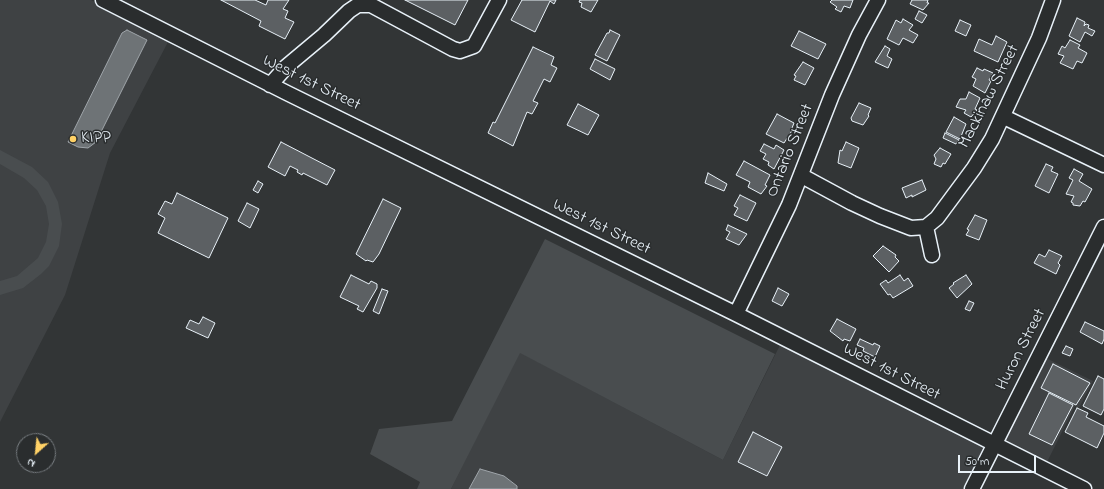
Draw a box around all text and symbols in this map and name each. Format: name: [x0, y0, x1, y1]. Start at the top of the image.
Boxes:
street label: Mackinaw Street: [955, 42, 1025, 152]
street label: West 1st Street: [259, 52, 363, 116]
street label: Ontario Street: [763, 101, 819, 201]
place label: KIPP: [81, 129, 111, 149]
marker: KIPP: [68, 134, 78, 144]
street label: West 1st Street: [549, 196, 653, 260]
street label: Huron Street: [993, 306, 1051, 394]
street label: West 1st Street: [839, 340, 943, 406]
north arrow: [16, 433, 56, 473]
scale bar: [960, 447, 1038, 473]
text: 50 m: [965, 453, 989, 471]
text: N: [24, 454, 38, 472]

